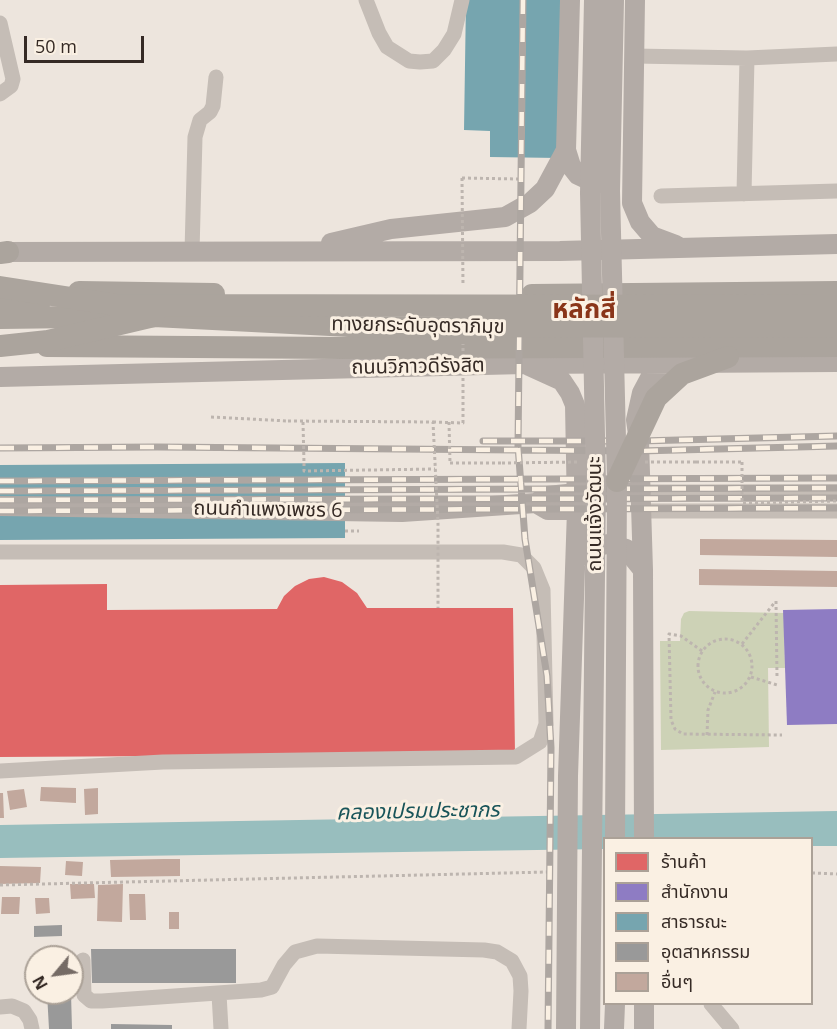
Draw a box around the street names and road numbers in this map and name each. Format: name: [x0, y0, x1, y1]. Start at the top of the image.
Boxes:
street label: ทางยกระดับอุตราภิมุข: [331, 312, 505, 340]
street label: ถนนวิภาวดีรังสิต: [351, 354, 485, 380]
street label: ถนนแจ้งวัฒนะ: [583, 456, 607, 572]
street label: ถนนกำแพงเพชร 6: [193, 497, 343, 523]

